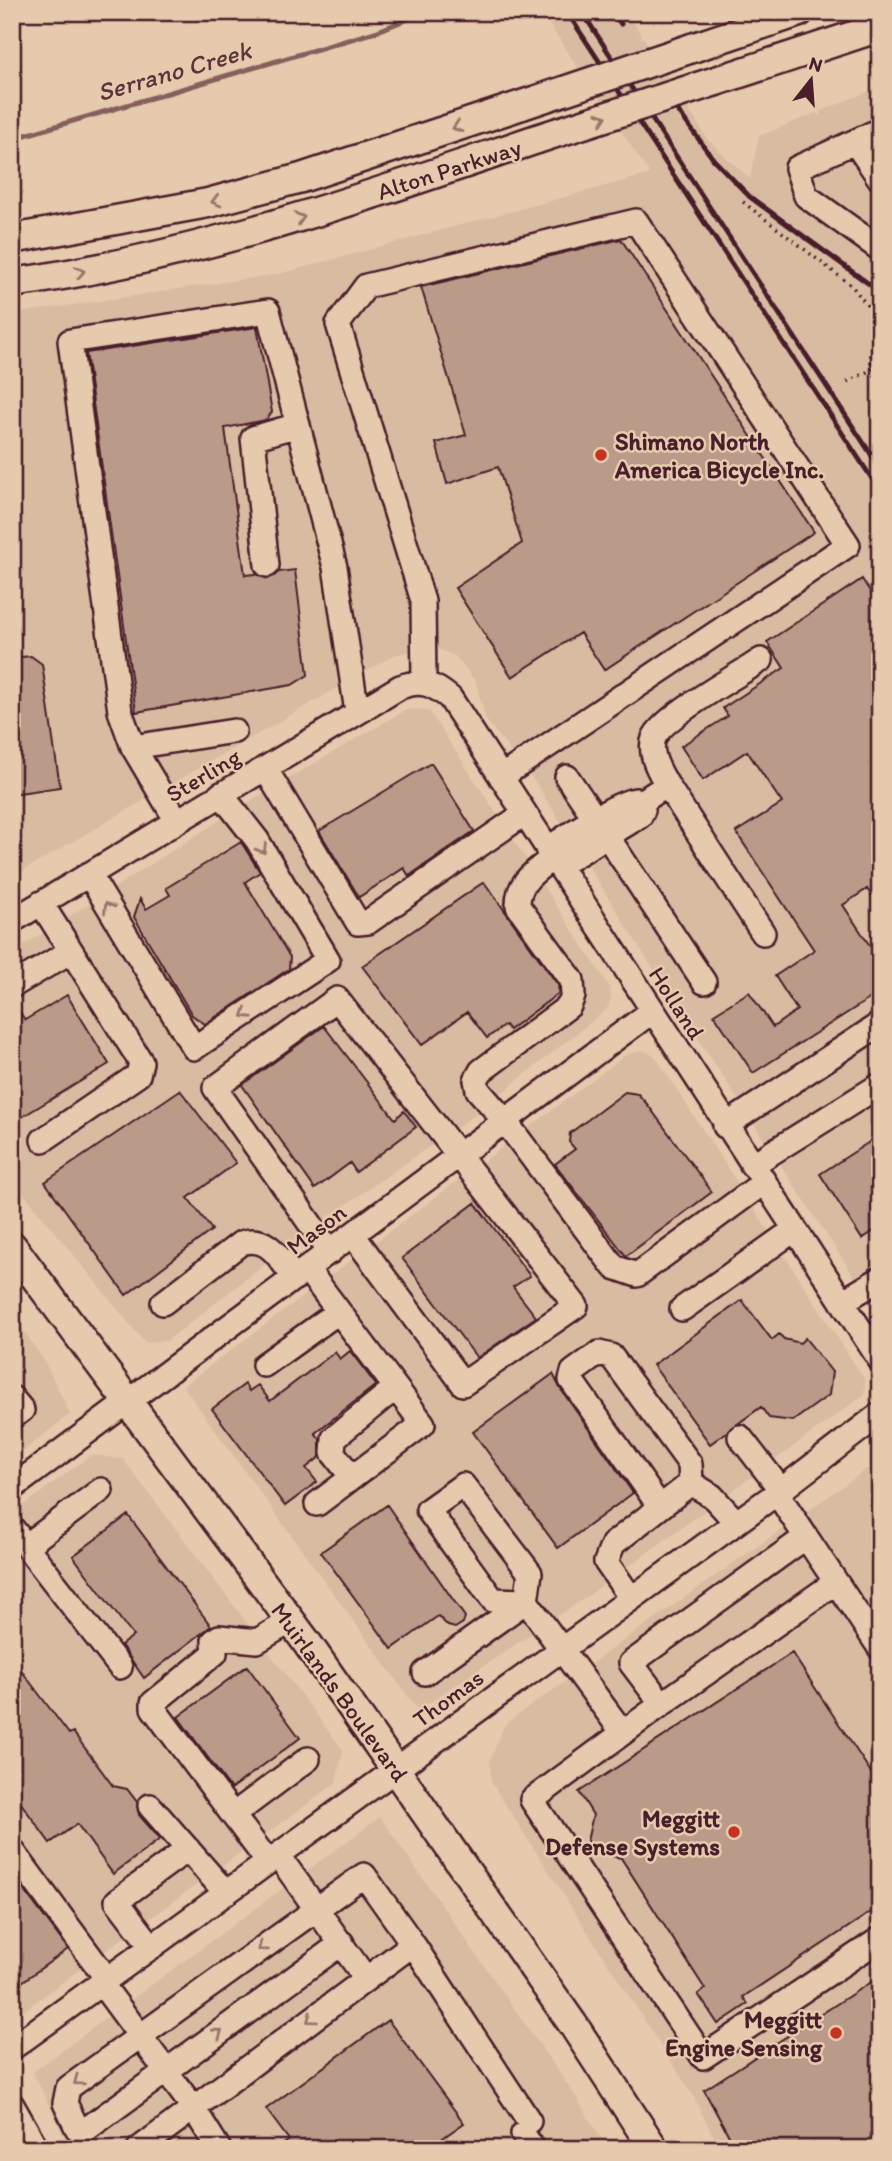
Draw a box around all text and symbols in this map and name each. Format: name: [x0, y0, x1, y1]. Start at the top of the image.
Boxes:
water label: Serrano Creek: [93, 33, 256, 108]
north arrow: [776, 46, 846, 116]
text: N: [806, 51, 825, 77]
one-way arrow: [596, 112, 608, 126]
one-way arrow: [451, 119, 464, 133]
street label: Alton Parkway: [373, 132, 525, 206]
one-way arrow: [210, 193, 222, 207]
one-way arrow: [294, 212, 306, 226]
one-way arrow: [74, 265, 86, 280]
place label: Shimano North America Bicycle Inc.: [614, 427, 824, 485]
marker: Shimano North America Bicycle Inc.: [593, 447, 609, 463]
street label: Sterling: [161, 741, 246, 808]
one-way arrow: [254, 841, 267, 854]
one-way arrow: [104, 901, 117, 914]
street label: Holland: [643, 961, 711, 1045]
one-way arrow: [241, 1006, 254, 1018]
street label: Mason: [281, 1197, 352, 1261]
street label: Muirlands Boulevard: [265, 1597, 415, 1787]
street label: Thomas: [407, 1663, 489, 1733]
place label: Meggitt Defense Systems: [545, 1804, 720, 1862]
marker: Meggitt Defense Systems: [726, 1824, 742, 1840]
one-way arrow: [257, 1939, 270, 1951]
place label: Meggitt Engine Sensing: [665, 2005, 823, 2063]
one-way arrow: [306, 2011, 319, 2024]
marker: Meggitt Engine Sensing: [828, 2025, 844, 2041]
one-way arrow: [210, 2029, 223, 2041]
one-way arrow: [73, 2072, 85, 2085]

